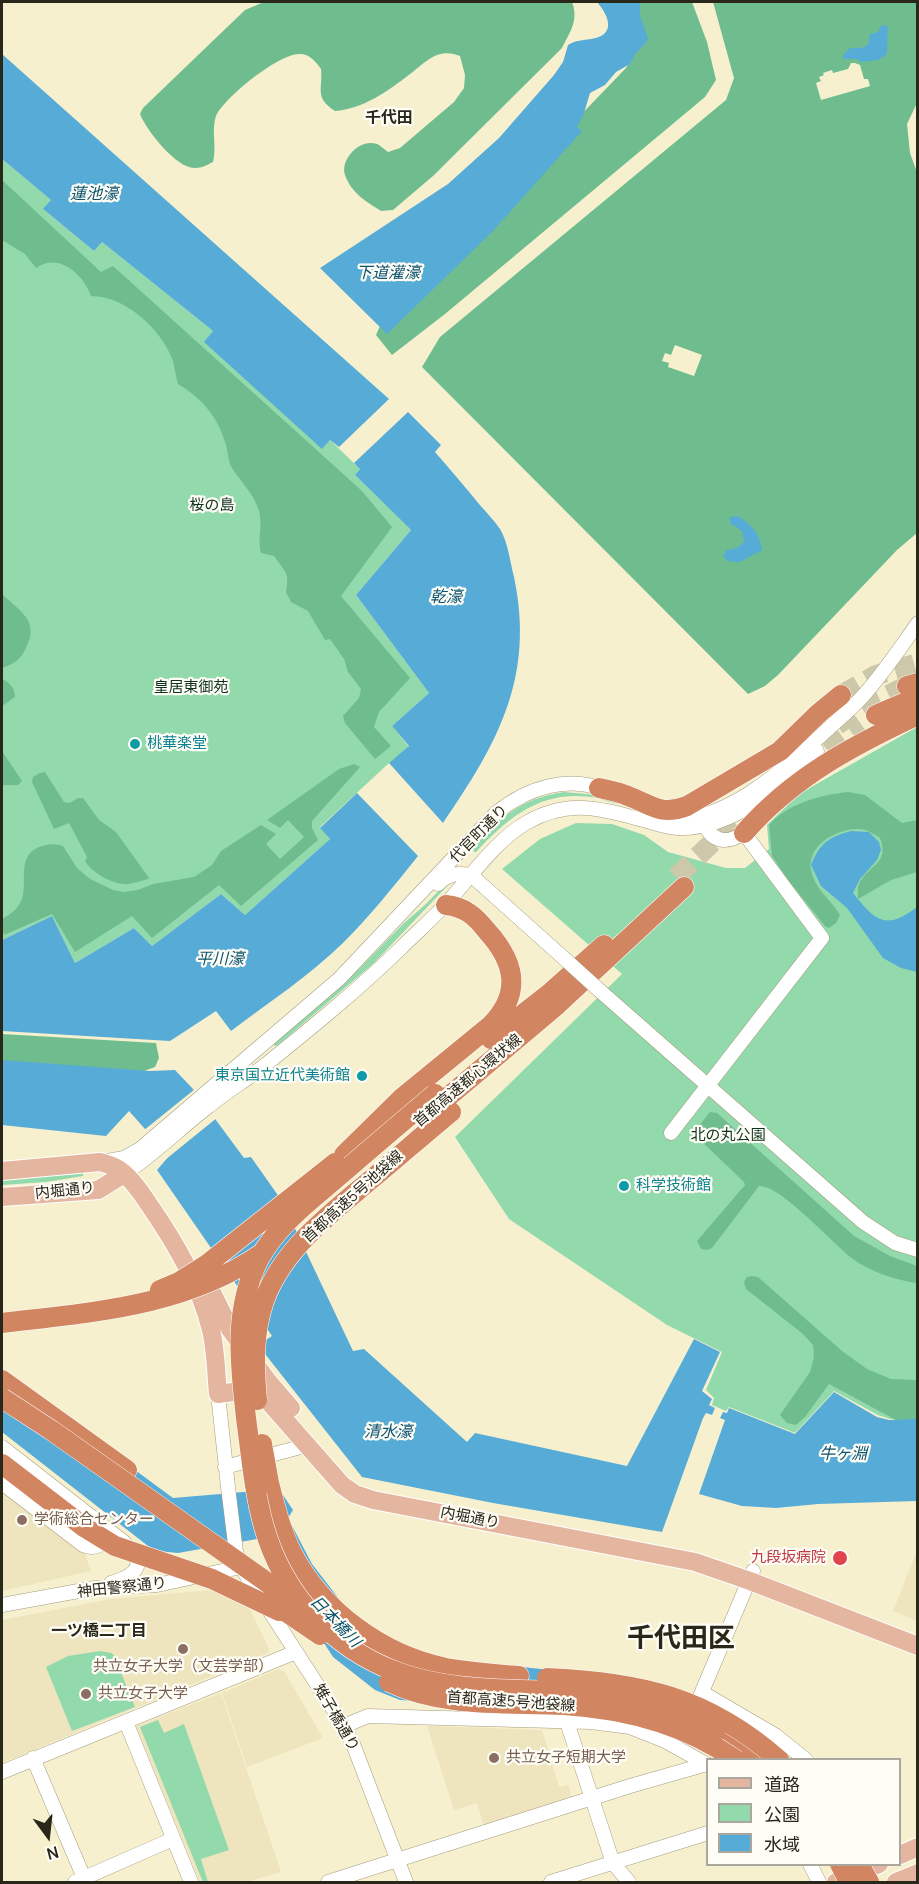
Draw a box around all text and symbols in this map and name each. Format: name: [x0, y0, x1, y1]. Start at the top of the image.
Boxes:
district label: 千代田: [365, 109, 413, 129]
water label: 蓮池濠: [70, 185, 118, 205]
water label: 下道灌濠: [356, 264, 420, 284]
park label: 桜の島: [190, 497, 234, 515]
water label: 乾濠: [430, 588, 462, 608]
park label: 皇居東御苑: [154, 679, 228, 697]
place label: 桃華楽堂: [147, 735, 207, 753]
marker: 桃華楽堂: [128, 737, 142, 751]
street label: 代官町通り: [446, 801, 512, 867]
water label: 平川濠: [196, 950, 244, 970]
street label: 首都高速都心環状線: [411, 1031, 525, 1131]
place label: 東京国立近代美術館: [215, 1067, 350, 1085]
marker: 東京国立近代美術館: [355, 1069, 369, 1083]
park label: 北の丸公園: [691, 1127, 765, 1145]
street label: 首都高速5号池袋線: [299, 1147, 407, 1247]
place label: 科学技術館: [636, 1177, 711, 1195]
street label: 内堀通り: [34, 1179, 96, 1203]
marker: 科学技術館: [617, 1179, 631, 1193]
water label: 清水濠: [364, 1423, 412, 1443]
water label: 牛ヶ淵: [819, 1445, 867, 1465]
street label: 内堀通り: [439, 1503, 501, 1533]
place label: 学術総合センター: [34, 1511, 154, 1529]
marker: 学術総合センター: [15, 1513, 29, 1527]
place label: 九段坂病院: [751, 1549, 826, 1567]
marker: 九段坂病院: [831, 1549, 849, 1567]
street label: 神田警察通り: [76, 1574, 168, 1602]
water label: 日本橋川: [306, 1592, 364, 1652]
district label: 一ツ橋二丁目: [51, 1622, 147, 1642]
district label: 千代田区: [627, 1623, 735, 1655]
marker: 共立女子大学（文芸学部）: [176, 1642, 190, 1656]
place label: 共立女子大学（文芸学部）: [93, 1658, 273, 1676]
street label: 雉子橋通り: [309, 1681, 363, 1755]
place label: 共立女子大学: [98, 1685, 188, 1703]
marker: 共立女子大学: [79, 1687, 93, 1701]
street label: 首都高速5号池袋線: [446, 1689, 576, 1715]
place label: 共立女子短期大学: [506, 1749, 626, 1767]
marker: 共立女子短期大学: [487, 1751, 501, 1765]
legend: [706, 1758, 901, 1866]
text: 道路: [764, 1772, 800, 1796]
text: 公園: [764, 1802, 800, 1826]
north arrow: [18, 1806, 78, 1866]
text: 水域: [764, 1832, 800, 1856]
text: N: [44, 1841, 61, 1866]

